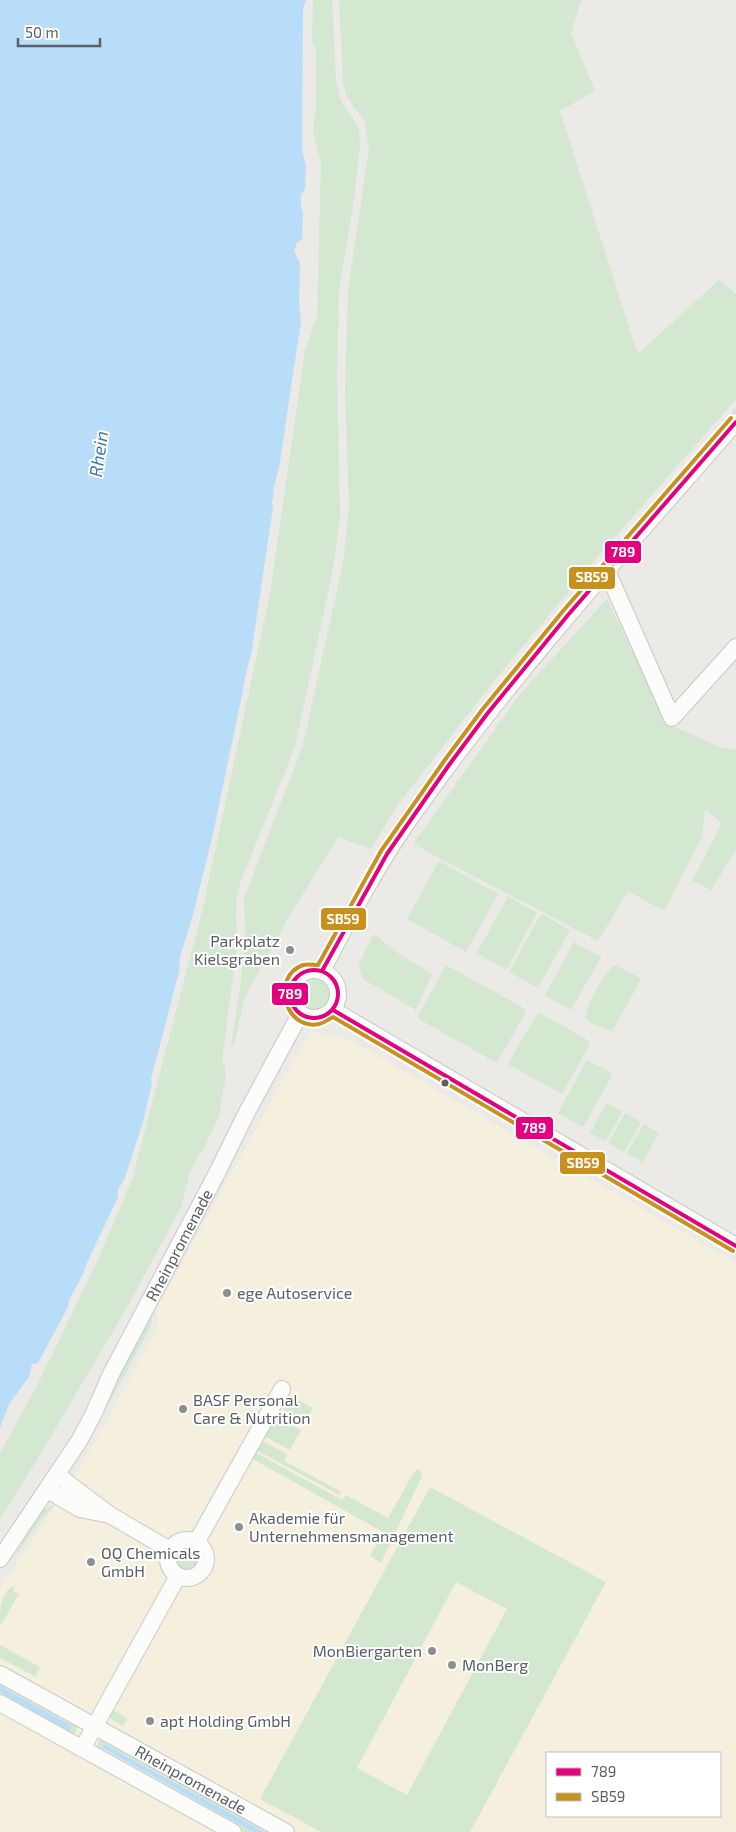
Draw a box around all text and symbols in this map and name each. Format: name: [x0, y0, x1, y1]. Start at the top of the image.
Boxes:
scale bar: [18, 15, 100, 47]
text: 50 m: [25, 23, 59, 41]
water label: Rhein: [84, 430, 112, 478]
line badge: 789: [604, 540, 642, 564]
text: 789: [611, 543, 635, 560]
line badge: SB59: [568, 566, 616, 590]
text: SB59: [575, 568, 609, 585]
line badge: SB59: [320, 907, 367, 931]
text: SB59: [326, 910, 360, 927]
place label: Parkplatz Kielsgraben: [194, 931, 280, 968]
marker: Parkplatz Kielsgraben: [284, 944, 296, 956]
line badge: 789: [271, 982, 309, 1006]
text: 789: [278, 985, 302, 1002]
unlabelled marker: [440, 1078, 450, 1088]
line badge: 789: [515, 1116, 554, 1140]
text: 789: [522, 1119, 546, 1136]
line badge: SB59: [559, 1151, 606, 1175]
text: SB59: [566, 1154, 600, 1171]
street label: Rheinpromenade: [141, 1186, 216, 1304]
place label: ege Autoservice: [237, 1283, 352, 1302]
marker: ege Autoservice: [221, 1287, 233, 1299]
place label: BASF Personal Care & Nutrition: [193, 1390, 311, 1427]
marker: BASF Personal Care & Nutrition: [177, 1403, 189, 1415]
place label: Akademie für Unternehmensmanagement: [249, 1508, 454, 1545]
marker: Akademie für Unternehmensmanagement: [233, 1521, 245, 1533]
place label: OQ Chemicals GmbH: [101, 1543, 200, 1580]
marker: OQ Chemicals GmbH: [85, 1556, 97, 1568]
place label: MonBiergarten: [313, 1641, 422, 1660]
marker: MonBiergarten: [426, 1645, 438, 1657]
place label: MonBerg: [462, 1655, 528, 1674]
marker: MonBerg: [446, 1659, 458, 1671]
place label: apt Holding GmbH: [160, 1711, 291, 1730]
marker: apt Holding GmbH: [144, 1715, 156, 1727]
street label: Rheinpromenade: [132, 1741, 250, 1817]
legend: [546, 1752, 721, 1817]
text: 789: [591, 1762, 616, 1780]
text: SB59: [591, 1787, 625, 1805]

